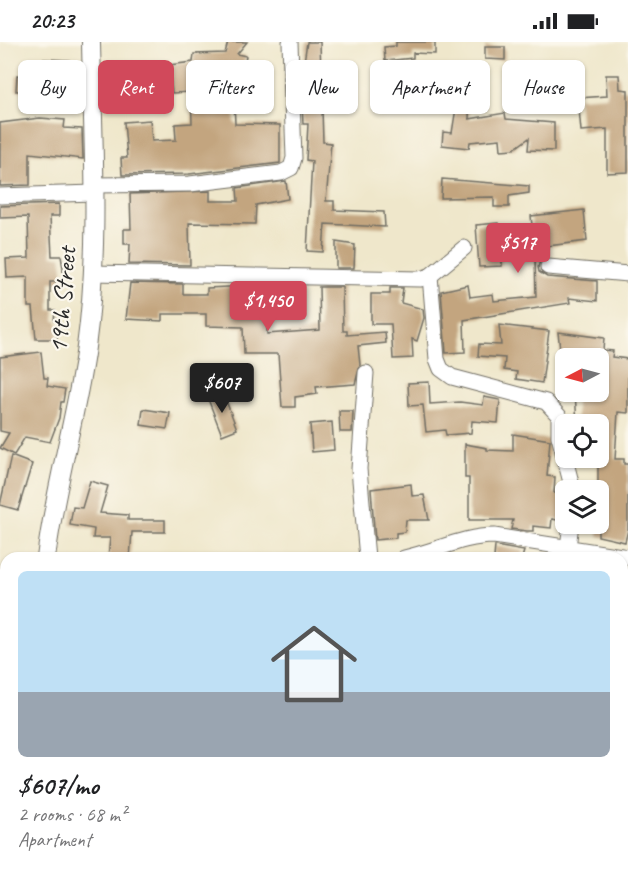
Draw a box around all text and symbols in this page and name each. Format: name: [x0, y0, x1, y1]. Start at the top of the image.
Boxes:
text: 20:23: [30, 7, 74, 35]
chip: Buy: [18, 60, 86, 114]
chip: Rent: [98, 60, 174, 114]
chip: Filters: [186, 60, 274, 114]
chip: New: [286, 60, 358, 114]
chip: Apartment: [370, 60, 490, 114]
chip: House: [502, 60, 585, 114]
pin: $517: [482, 223, 554, 274]
text: $517: [500, 230, 536, 255]
street label: 19th Street: [41, 243, 84, 354]
pin: $1,450: [219, 281, 317, 332]
text: $1,450: [244, 288, 292, 313]
north arrow: [555, 348, 609, 402]
map controls: [555, 348, 609, 534]
pin: $607: [186, 363, 258, 414]
text: $607: [204, 370, 240, 395]
button: locate: [555, 414, 609, 468]
button: layers: [555, 480, 609, 534]
icon: home: [260, 610, 368, 718]
text: $607/mo: [18, 769, 99, 802]
text: 2 rooms · 68 m²: [18, 802, 126, 827]
text: Apartment: [18, 827, 91, 852]

